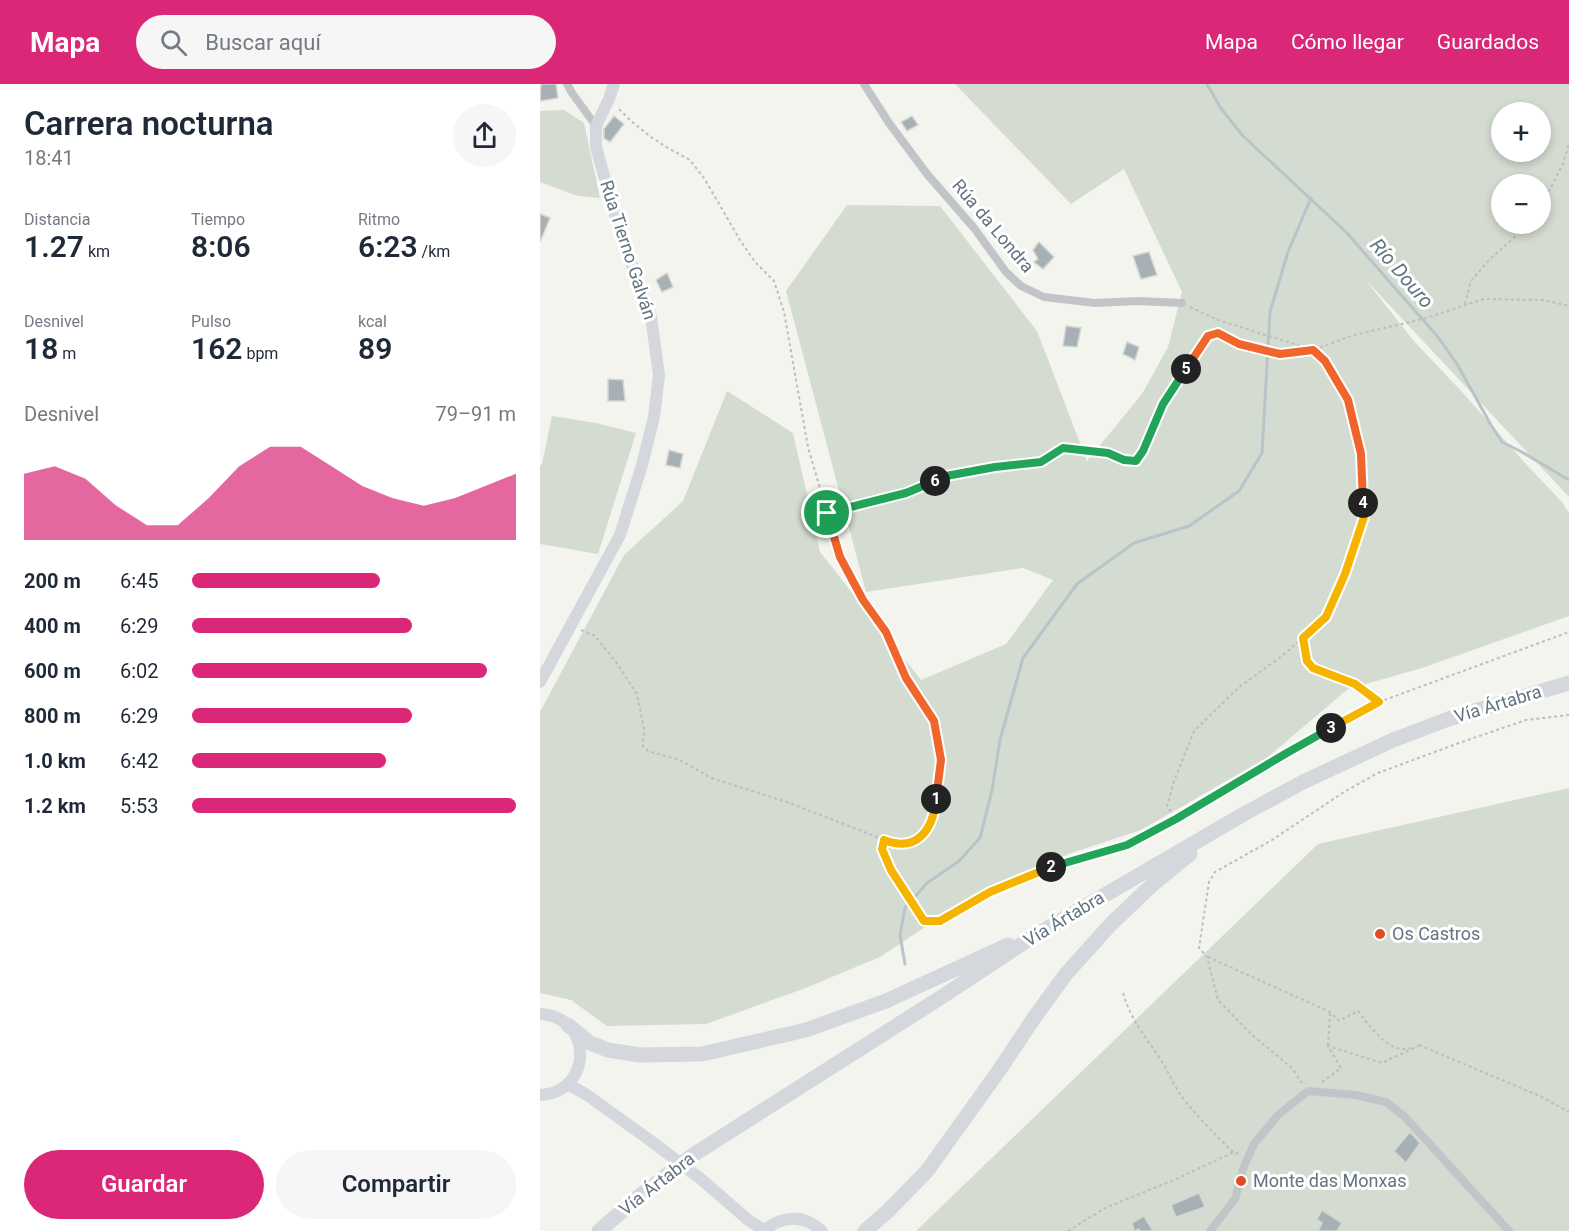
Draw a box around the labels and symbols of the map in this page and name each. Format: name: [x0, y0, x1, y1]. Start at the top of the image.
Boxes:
street label: Rúa da Londra: [948, 175, 1038, 277]
street label: Rúa Tierno Galván: [596, 178, 661, 322]
water label: Río Douro: [1365, 233, 1439, 313]
pin: 5: [1171, 354, 1201, 384]
pin: 6: [920, 466, 950, 496]
pin: [801, 487, 852, 538]
pin: 4: [1348, 488, 1378, 518]
street label: Vía Ártabra: [1452, 680, 1544, 727]
pin: 3: [1316, 713, 1346, 743]
pin: 1: [921, 784, 951, 814]
pin: 2: [1036, 852, 1066, 882]
street label: Vía Ártabra: [1020, 886, 1108, 951]
place label: Os Castros: [1392, 923, 1480, 944]
marker: Os Castros: [1373, 927, 1387, 941]
street label: Vía Ártabra: [615, 1148, 699, 1220]
place label: Monte das Monxas: [1253, 1170, 1406, 1191]
marker: Monte das Monxas: [1234, 1174, 1248, 1188]

